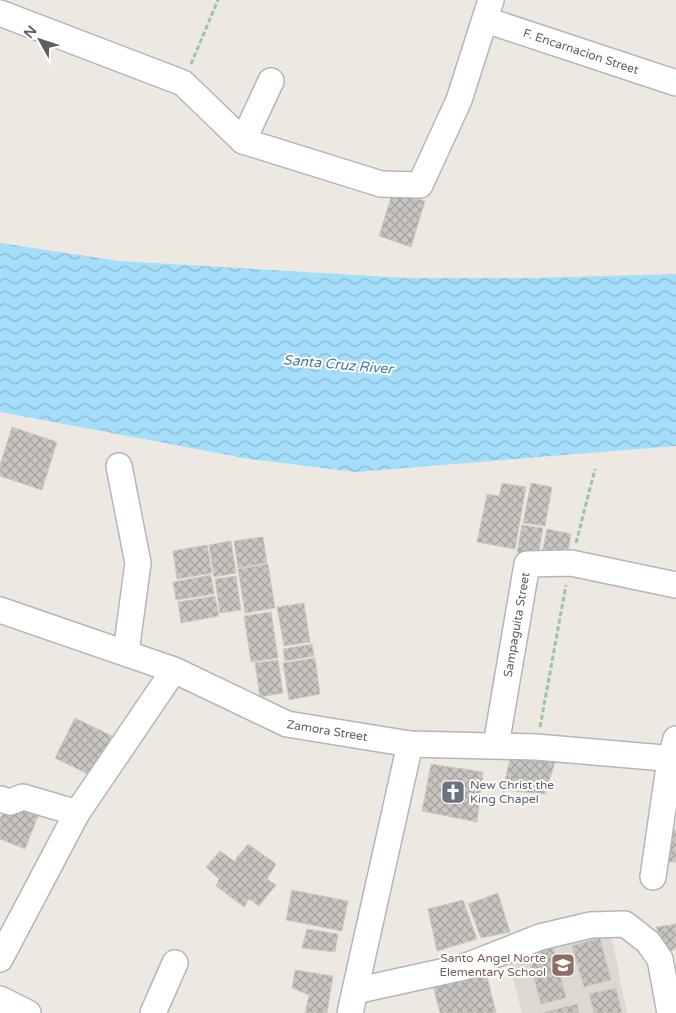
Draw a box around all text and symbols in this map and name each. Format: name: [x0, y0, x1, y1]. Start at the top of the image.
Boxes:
north arrow: [15, 15, 65, 65]
text: N: [20, 22, 41, 42]
street label: F. Encarnacion Street: [521, 26, 641, 77]
water label: Santa Cruz River: [282, 351, 395, 378]
street label: Sampaguita Street: [501, 571, 533, 678]
street label: Zamora Street: [286, 717, 369, 744]
place label: New Christ the King Chapel: [470, 778, 554, 806]
church icon: New Christ the King Chapel: [440, 779, 466, 805]
place label: Santo Angel Norte Elementary School: [439, 951, 546, 979]
school or university icon: Santo Angel Norte Elementary School: [550, 952, 576, 978]

